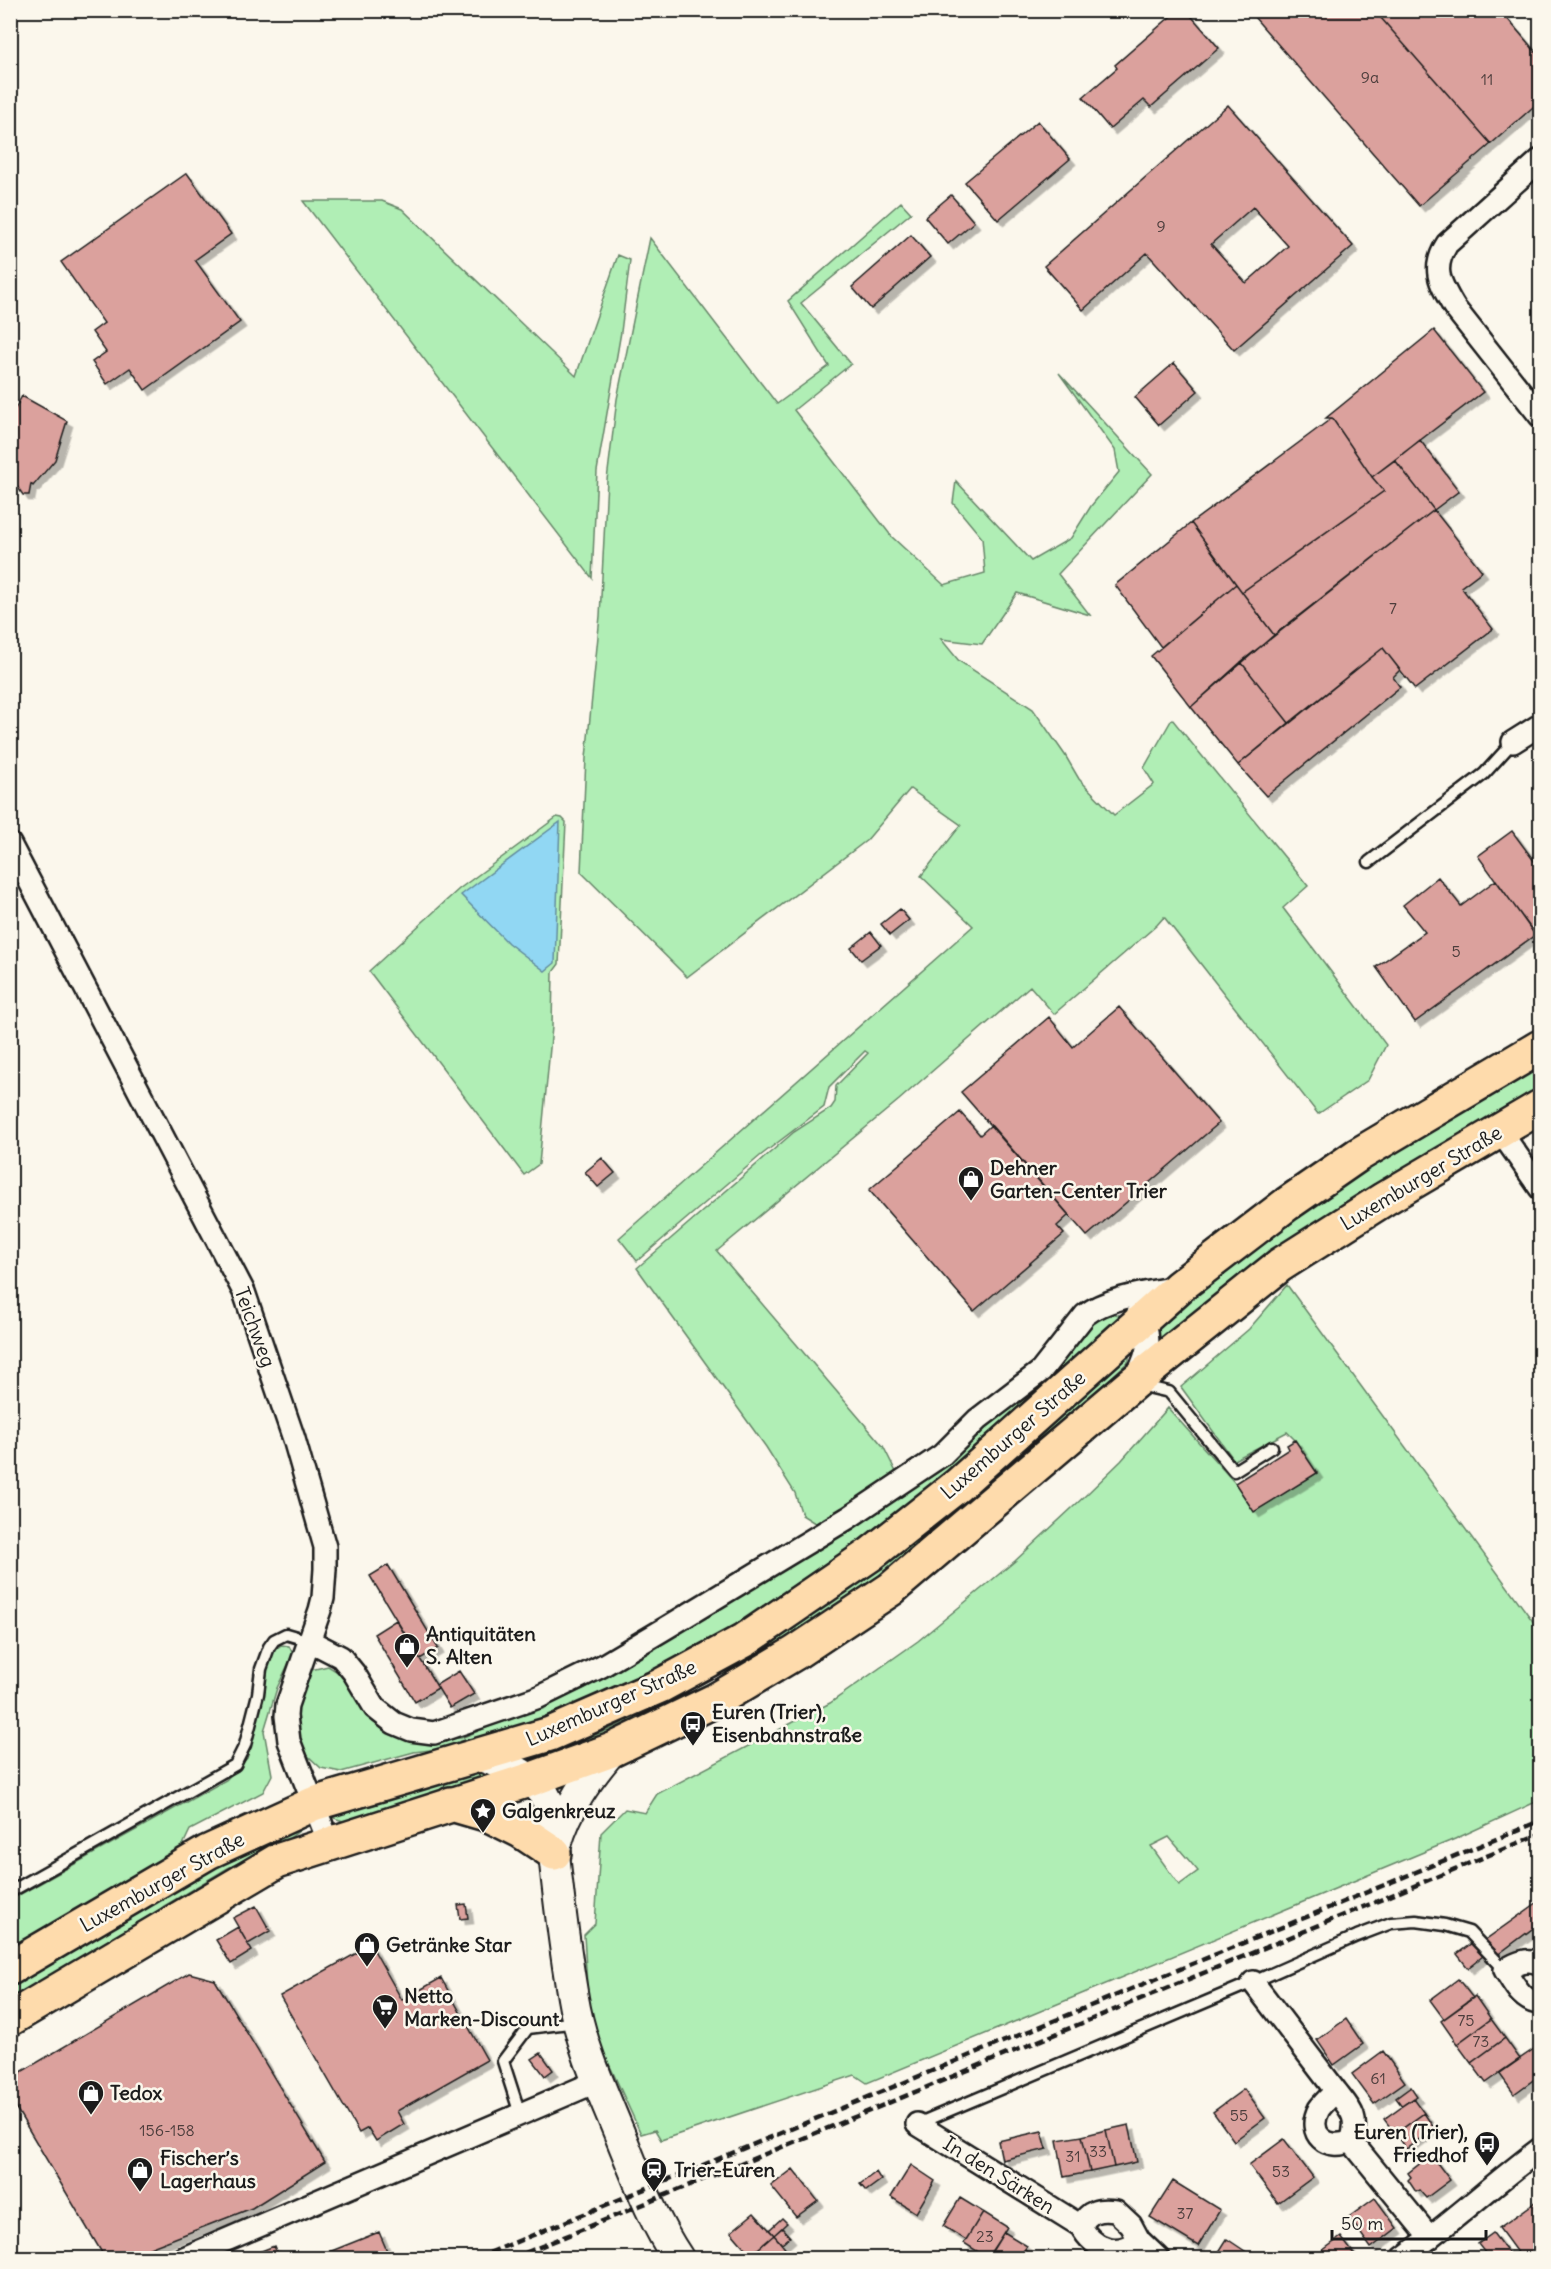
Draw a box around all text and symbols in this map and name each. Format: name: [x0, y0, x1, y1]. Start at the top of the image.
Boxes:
house number: 9a: [1361, 67, 1379, 87]
house number: 11: [1481, 69, 1493, 89]
house number: 9: [1156, 216, 1166, 236]
house number: 7: [1389, 598, 1397, 618]
house number: 5: [1451, 941, 1461, 961]
street label: Luxemburger Straße: [1335, 1119, 1506, 1236]
place label: Dehner Garten-Center Trier: [990, 1155, 1168, 1203]
shop icon: Dehner Garten-Center Trier: [956, 1164, 986, 1202]
street label: Teichweg: [229, 1283, 282, 1370]
street label: Luxemburger Straße: [935, 1365, 1090, 1504]
place label: Antiquitäten S. Alten: [426, 1621, 536, 1669]
shop icon: Antiquitäten S. Alten: [392, 1631, 422, 1669]
street label: Luxemburger Straße: [522, 1654, 700, 1751]
place label: Euren (Trier), Eisenbahnstraße: [712, 1699, 862, 1747]
bus stop icon: Euren (Trier), Eisenbahnstraße: [678, 1709, 708, 1747]
place icon: Galgenkreuz: [468, 1796, 498, 1834]
place label: Galgenkreuz: [502, 1798, 616, 1823]
street label: Luxemburger Straße: [75, 1826, 248, 1937]
shop icon: Getränke Star: [352, 1930, 382, 1968]
place label: Getränke Star: [386, 1932, 512, 1957]
place label: Netto Marken-Discount: [404, 1983, 560, 2031]
supermarket icon: Netto Marken-Discount: [370, 1992, 400, 2030]
house number: 75: [1457, 2010, 1475, 2030]
house number: 73: [1473, 2031, 1489, 2051]
house number: 61: [1370, 2068, 1386, 2088]
shop icon: Tedox: [76, 2078, 106, 2116]
place label: Tedox: [110, 2080, 163, 2105]
house number: 55: [1230, 2105, 1248, 2125]
place label: Euren (Trier), Friedhof: [1354, 2119, 1469, 2167]
house number: 156-158: [139, 2120, 195, 2140]
bus stop icon: Euren (Trier), Friedhof: [1472, 2129, 1502, 2167]
street label: In den Särken: [939, 2130, 1060, 2219]
house number: 33: [1089, 2141, 1107, 2161]
place label: Fischer’s Lagerhaus: [160, 2145, 256, 2193]
house number: 31: [1065, 2146, 1081, 2166]
shop icon: Fischer’s Lagerhaus: [125, 2155, 155, 2193]
station icon: Trier-Euren: [639, 2155, 669, 2193]
place label: Trier-Euren: [674, 2157, 775, 2182]
house number: 53: [1272, 2161, 1290, 2181]
house number: 37: [1177, 2203, 1194, 2223]
scale bar: [1332, 2203, 1486, 2241]
text: 50 m: [1341, 2212, 1383, 2235]
house number: 23: [976, 2226, 994, 2246]

